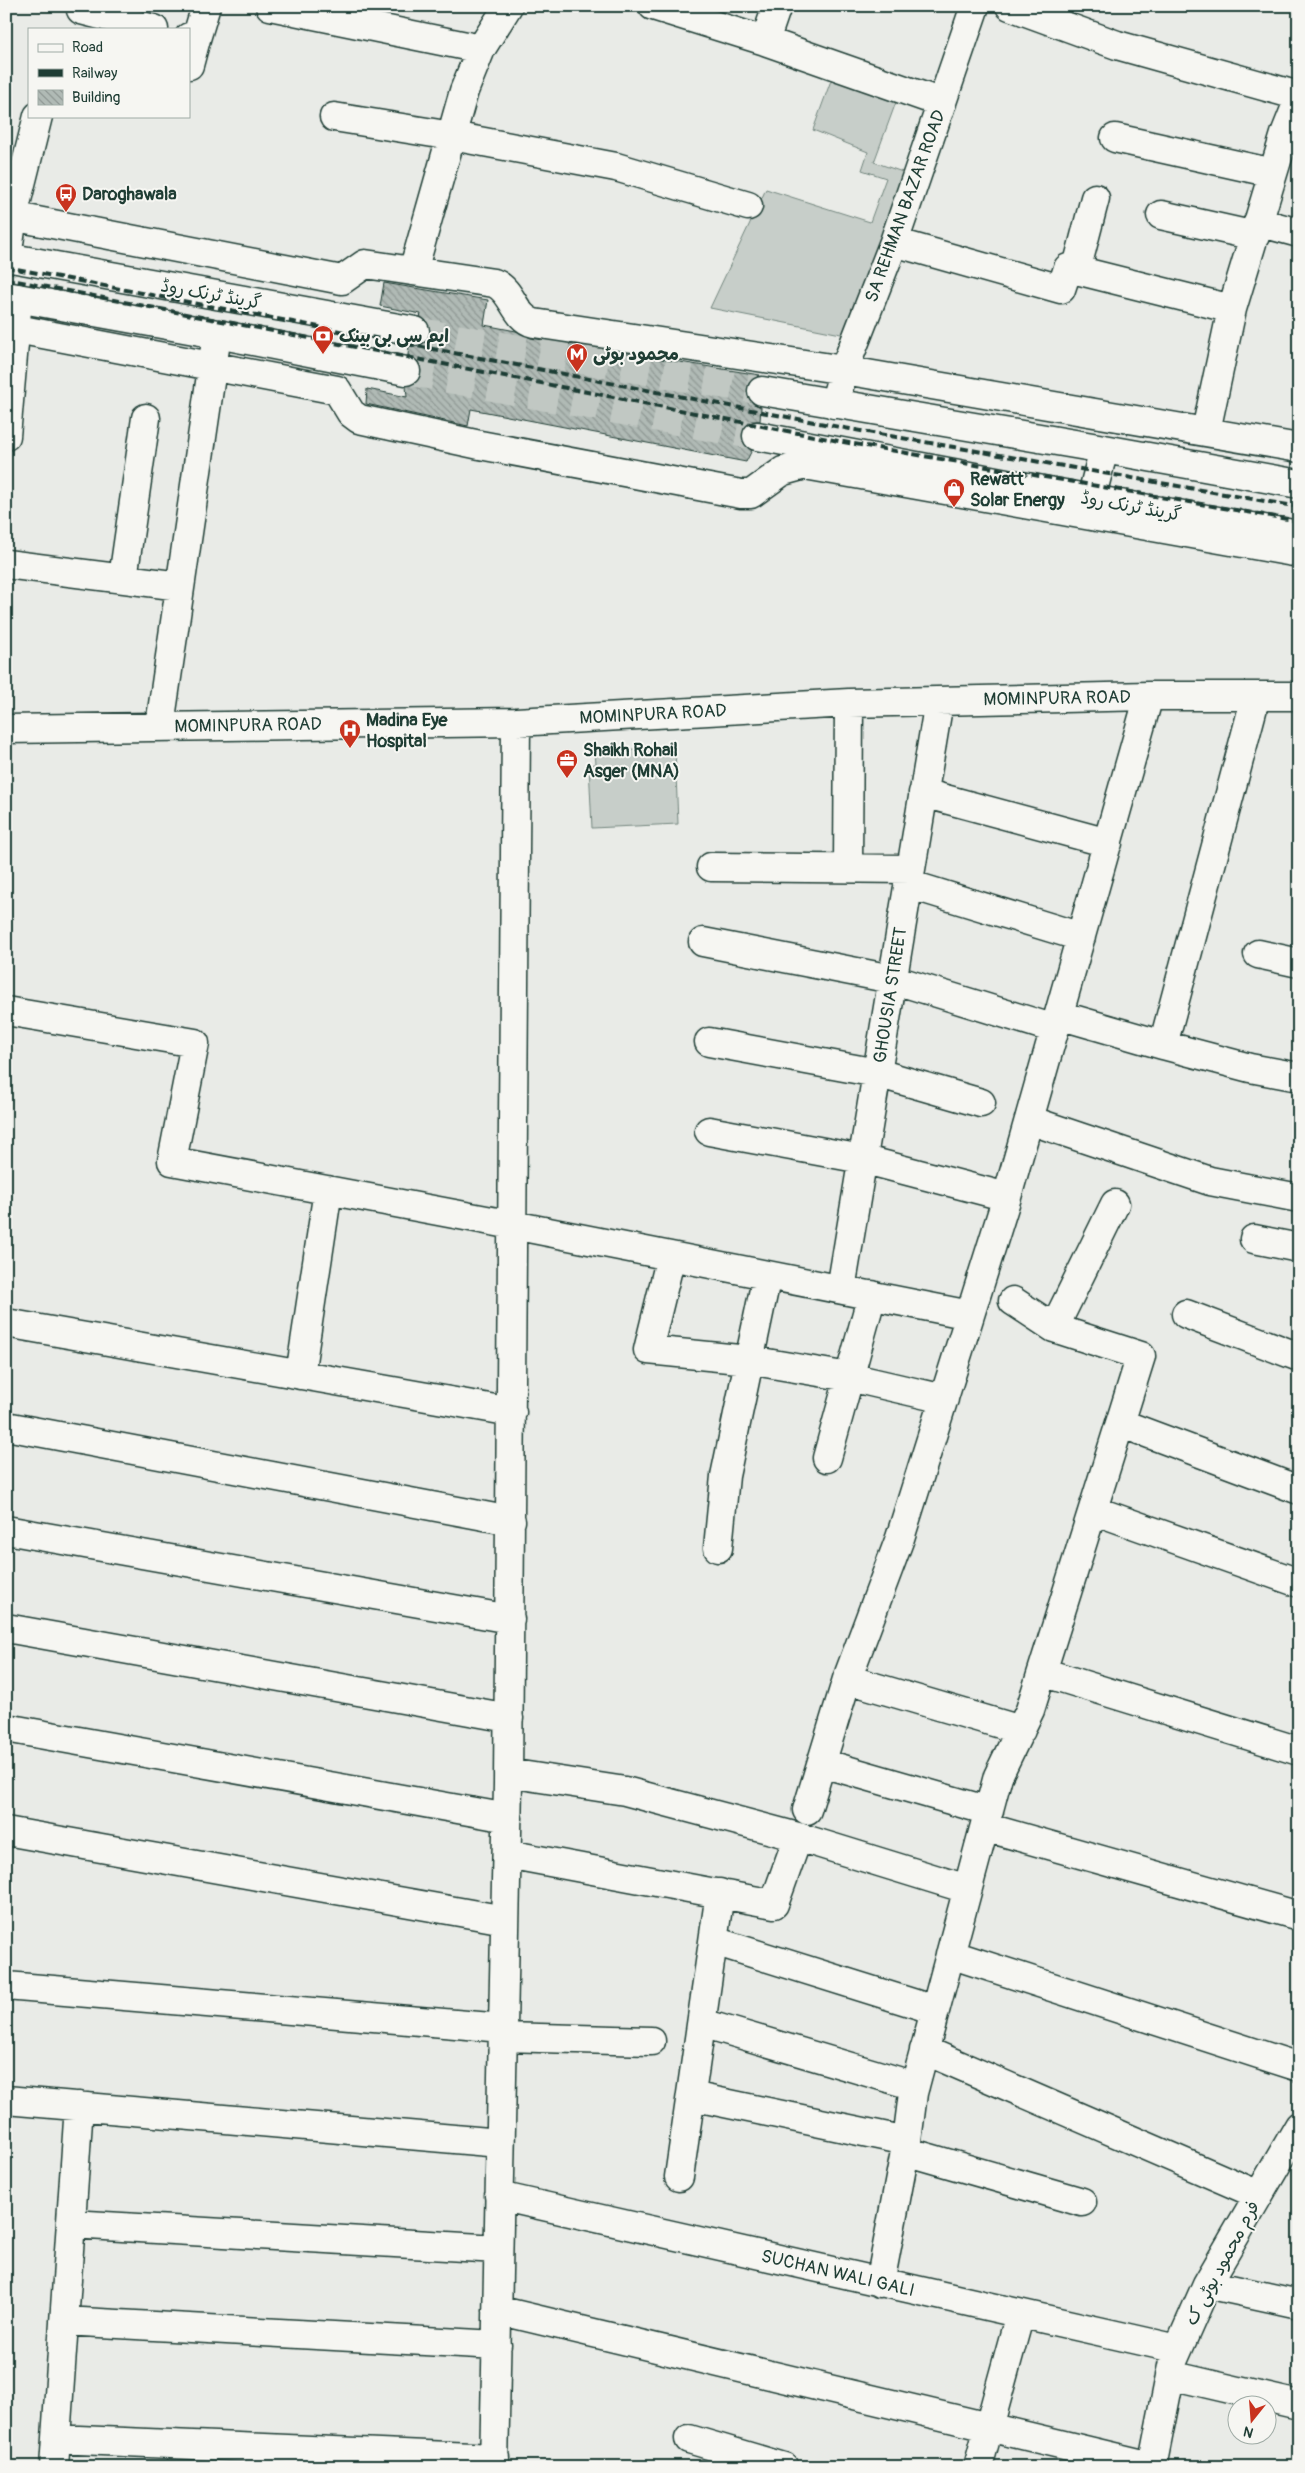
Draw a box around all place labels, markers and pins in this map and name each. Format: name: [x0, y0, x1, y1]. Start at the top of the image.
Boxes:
bus stop icon: Daroghawala: [54, 182, 78, 213]
place label: Daroghawala: [82, 183, 177, 206]
bank icon: ایم سی بی بینک: [311, 324, 335, 355]
place label: ایم سی بی بینک: [339, 325, 449, 350]
metro station icon: محمود بوٹی: [565, 342, 589, 373]
place label: محمود بوٹی: [593, 343, 679, 366]
place label: Rewatt Solar Energy: [970, 468, 1065, 512]
shop icon: Rewatt Solar Energy: [942, 477, 966, 508]
place label: Madina Eye Hospital: [366, 709, 449, 753]
hospital icon: Madina Eye Hospital: [338, 718, 362, 749]
place label: Shaikh Rohail Asger (MNA): [583, 739, 680, 783]
office icon: Shaikh Rohail Asger (MNA): [555, 748, 579, 779]

